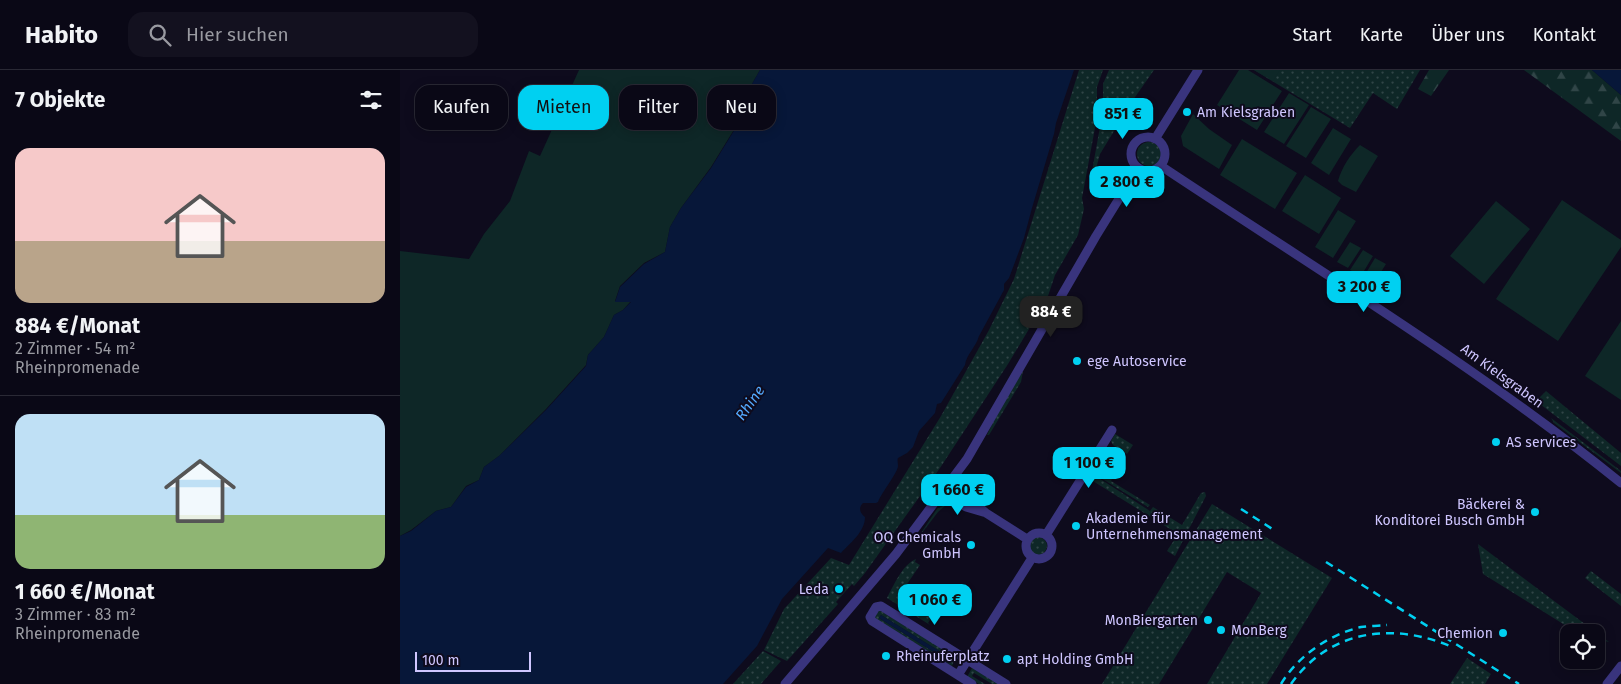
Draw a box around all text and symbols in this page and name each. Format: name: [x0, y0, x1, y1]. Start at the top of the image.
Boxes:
search box: [128, 12, 478, 57]
text: Habito: [25, 21, 98, 49]
icon: search: [146, 21, 174, 49]
text: Hier suchen: [186, 23, 289, 46]
text: Start: [1292, 24, 1332, 46]
text: Karte: [1360, 24, 1403, 46]
text: Über uns: [1431, 24, 1505, 46]
text: Kontakt: [1533, 24, 1596, 46]
chip: Kaufen: [415, 85, 508, 130]
chip: Mieten: [518, 85, 609, 130]
chip: Filter: [619, 85, 697, 130]
chip: Neu: [707, 85, 776, 130]
icon: filters: [357, 86, 385, 114]
text: 7 Objekte: [15, 87, 105, 113]
pin: 851 €: [1088, 98, 1158, 140]
text: 851 €: [1104, 104, 1142, 123]
place label: Am Kielsgraben: [1197, 104, 1295, 121]
marker: Am Kielsgraben: [1181, 106, 1193, 118]
pin: 2 800 €: [1081, 166, 1173, 208]
text: 2 800 €: [1100, 172, 1154, 191]
icon: home: [155, 181, 245, 271]
pin: 3 200 €: [1318, 270, 1410, 313]
text: 3 200 €: [1338, 277, 1390, 296]
pin: 884 €: [1016, 296, 1086, 338]
text: 884 €: [1031, 302, 1071, 321]
text: 884 €/Monat: [15, 313, 140, 339]
text: 2 Zimmer · 54 m²: [15, 339, 135, 358]
street label: Am Kielsgraben: [1457, 340, 1547, 412]
place label: ege Autoservice: [1087, 353, 1187, 370]
marker: ege Autoservice: [1071, 355, 1083, 367]
text: Rheinpromenade: [15, 358, 140, 377]
water label: Rhine: [732, 382, 769, 424]
place label: AS services: [1506, 434, 1577, 451]
marker: AS services: [1490, 436, 1502, 448]
icon: home: [155, 446, 245, 536]
pin: 1 100 €: [1043, 446, 1135, 489]
text: 1 100 €: [1064, 453, 1114, 472]
pin: 1 660 €: [912, 474, 1004, 516]
text: 1 660 €: [932, 480, 984, 499]
place label: Bäckerei & Konditorei Busch GmbH: [1374, 496, 1525, 529]
marker: Bäckerei & Konditorei Busch GmbH: [1529, 506, 1541, 518]
place label: Akademie für Unternehmensmanagement: [1086, 510, 1264, 543]
marker: Akademie für Unternehmensmanagement: [1070, 520, 1082, 532]
place label: OQ Chemicals GmbH: [874, 529, 961, 562]
marker: OQ Chemicals GmbH: [965, 539, 977, 551]
text: 1 660 €/Monat: [15, 579, 155, 605]
place label: Leda: [799, 581, 829, 598]
marker: Leda: [833, 583, 845, 595]
pin: 1 060 €: [889, 584, 981, 626]
text: 1 060 €: [909, 590, 961, 609]
text: 3 Zimmer · 83 m²: [15, 605, 136, 624]
place label: MonBiergarten: [1105, 612, 1198, 629]
marker: MonBiergarten: [1202, 614, 1214, 626]
place label: MonBerg: [1231, 622, 1288, 639]
text: Rheinpromenade: [15, 624, 140, 643]
marker: MonBerg: [1215, 624, 1227, 636]
map controls: [1560, 624, 1605, 669]
button: locate: [1560, 624, 1605, 669]
place label: Chemion: [1437, 625, 1493, 642]
marker: Chemion: [1497, 627, 1509, 639]
place label: Rheinuferplatz: [896, 648, 989, 665]
scale bar: [415, 649, 531, 672]
marker: Rheinuferplatz: [880, 650, 892, 662]
place label: apt Holding GmbH: [1017, 651, 1134, 668]
text: 100 m: [422, 652, 459, 669]
marker: apt Holding GmbH: [1001, 653, 1013, 665]

